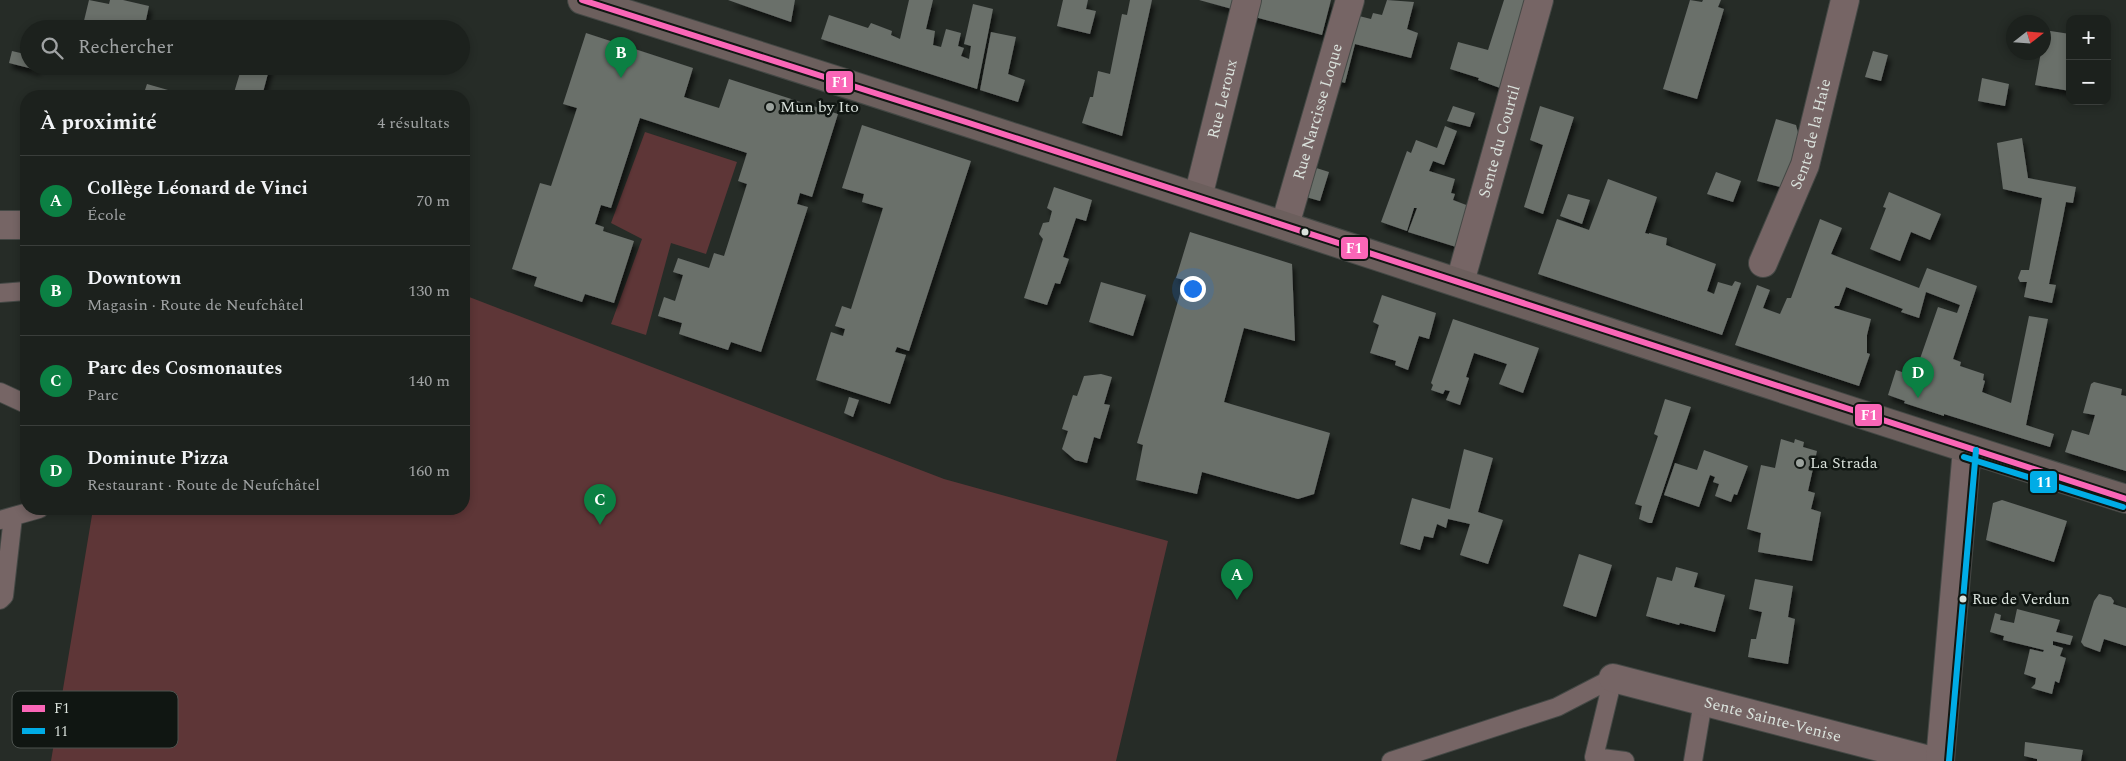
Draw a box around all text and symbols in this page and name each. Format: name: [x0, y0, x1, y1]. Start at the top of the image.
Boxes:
north arrow: [2006, 15, 2051, 60]
map controls: [2066, 15, 2111, 105]
button: +: [2066, 15, 2111, 60]
search box: [20, 20, 470, 75]
text: Rechercher: [78, 33, 174, 62]
icon: search: [38, 34, 66, 62]
pin: B: [605, 37, 637, 78]
street label: Rue Narcisse Loque: [1287, 41, 1349, 183]
street label: Rue Leroux: [1201, 57, 1244, 141]
button: −: [2066, 60, 2111, 105]
line badge: F1: [825, 70, 854, 94]
text: F1: [832, 72, 848, 93]
street label: Sente de la Haie: [1784, 76, 1838, 193]
street label: Sente du Courtil: [1472, 82, 1527, 201]
place label: Mun by Ito: [780, 95, 859, 119]
marker: Mun by Ito: [764, 101, 776, 113]
text: À proximité: [40, 107, 157, 139]
text: 4 résultats: [377, 111, 450, 135]
text: Collège Léonard de Vinci: [87, 174, 308, 203]
text: A: [50, 189, 62, 213]
text: 70 m: [416, 189, 450, 213]
text: École: [87, 203, 126, 227]
unlabelled marker: [1300, 227, 1310, 237]
line badge: F1: [1340, 236, 1369, 260]
text: F1: [1346, 238, 1362, 259]
text: Downtown: [87, 264, 182, 293]
your location: [1180, 276, 1206, 302]
text: B: [50, 279, 62, 303]
text: 130 m: [408, 279, 450, 303]
text: Magasin · Route de Neufchâtel: [87, 293, 304, 317]
text: Parc des Cosmonautes: [87, 354, 282, 383]
pin: D: [1902, 357, 1934, 398]
text: C: [50, 369, 62, 393]
text: 140 m: [408, 369, 450, 393]
text: Parc: [87, 383, 119, 407]
line badge: F1: [1854, 403, 1883, 427]
text: F1: [1861, 405, 1877, 426]
text: Dominute Pizza: [87, 444, 229, 473]
place label: La Strada: [1810, 451, 1878, 475]
marker: La Strada: [1794, 457, 1806, 469]
text: D: [50, 459, 62, 483]
text: 160 m: [408, 459, 450, 483]
line badge: 11: [2029, 470, 2058, 494]
text: 11: [2036, 472, 2052, 493]
text: Restaurant · Route de Neufchâtel: [87, 473, 320, 497]
pin: C: [584, 484, 616, 525]
pin: A: [1221, 559, 1253, 600]
place label: Rue de Verdun: [1972, 588, 2070, 611]
marker: Rue de Verdun: [1958, 594, 1968, 604]
street label: Sente Sainte-Venise: [1701, 690, 1844, 749]
legend: [12, 691, 178, 748]
text: F1: [54, 698, 70, 719]
text: 11: [54, 721, 68, 742]

